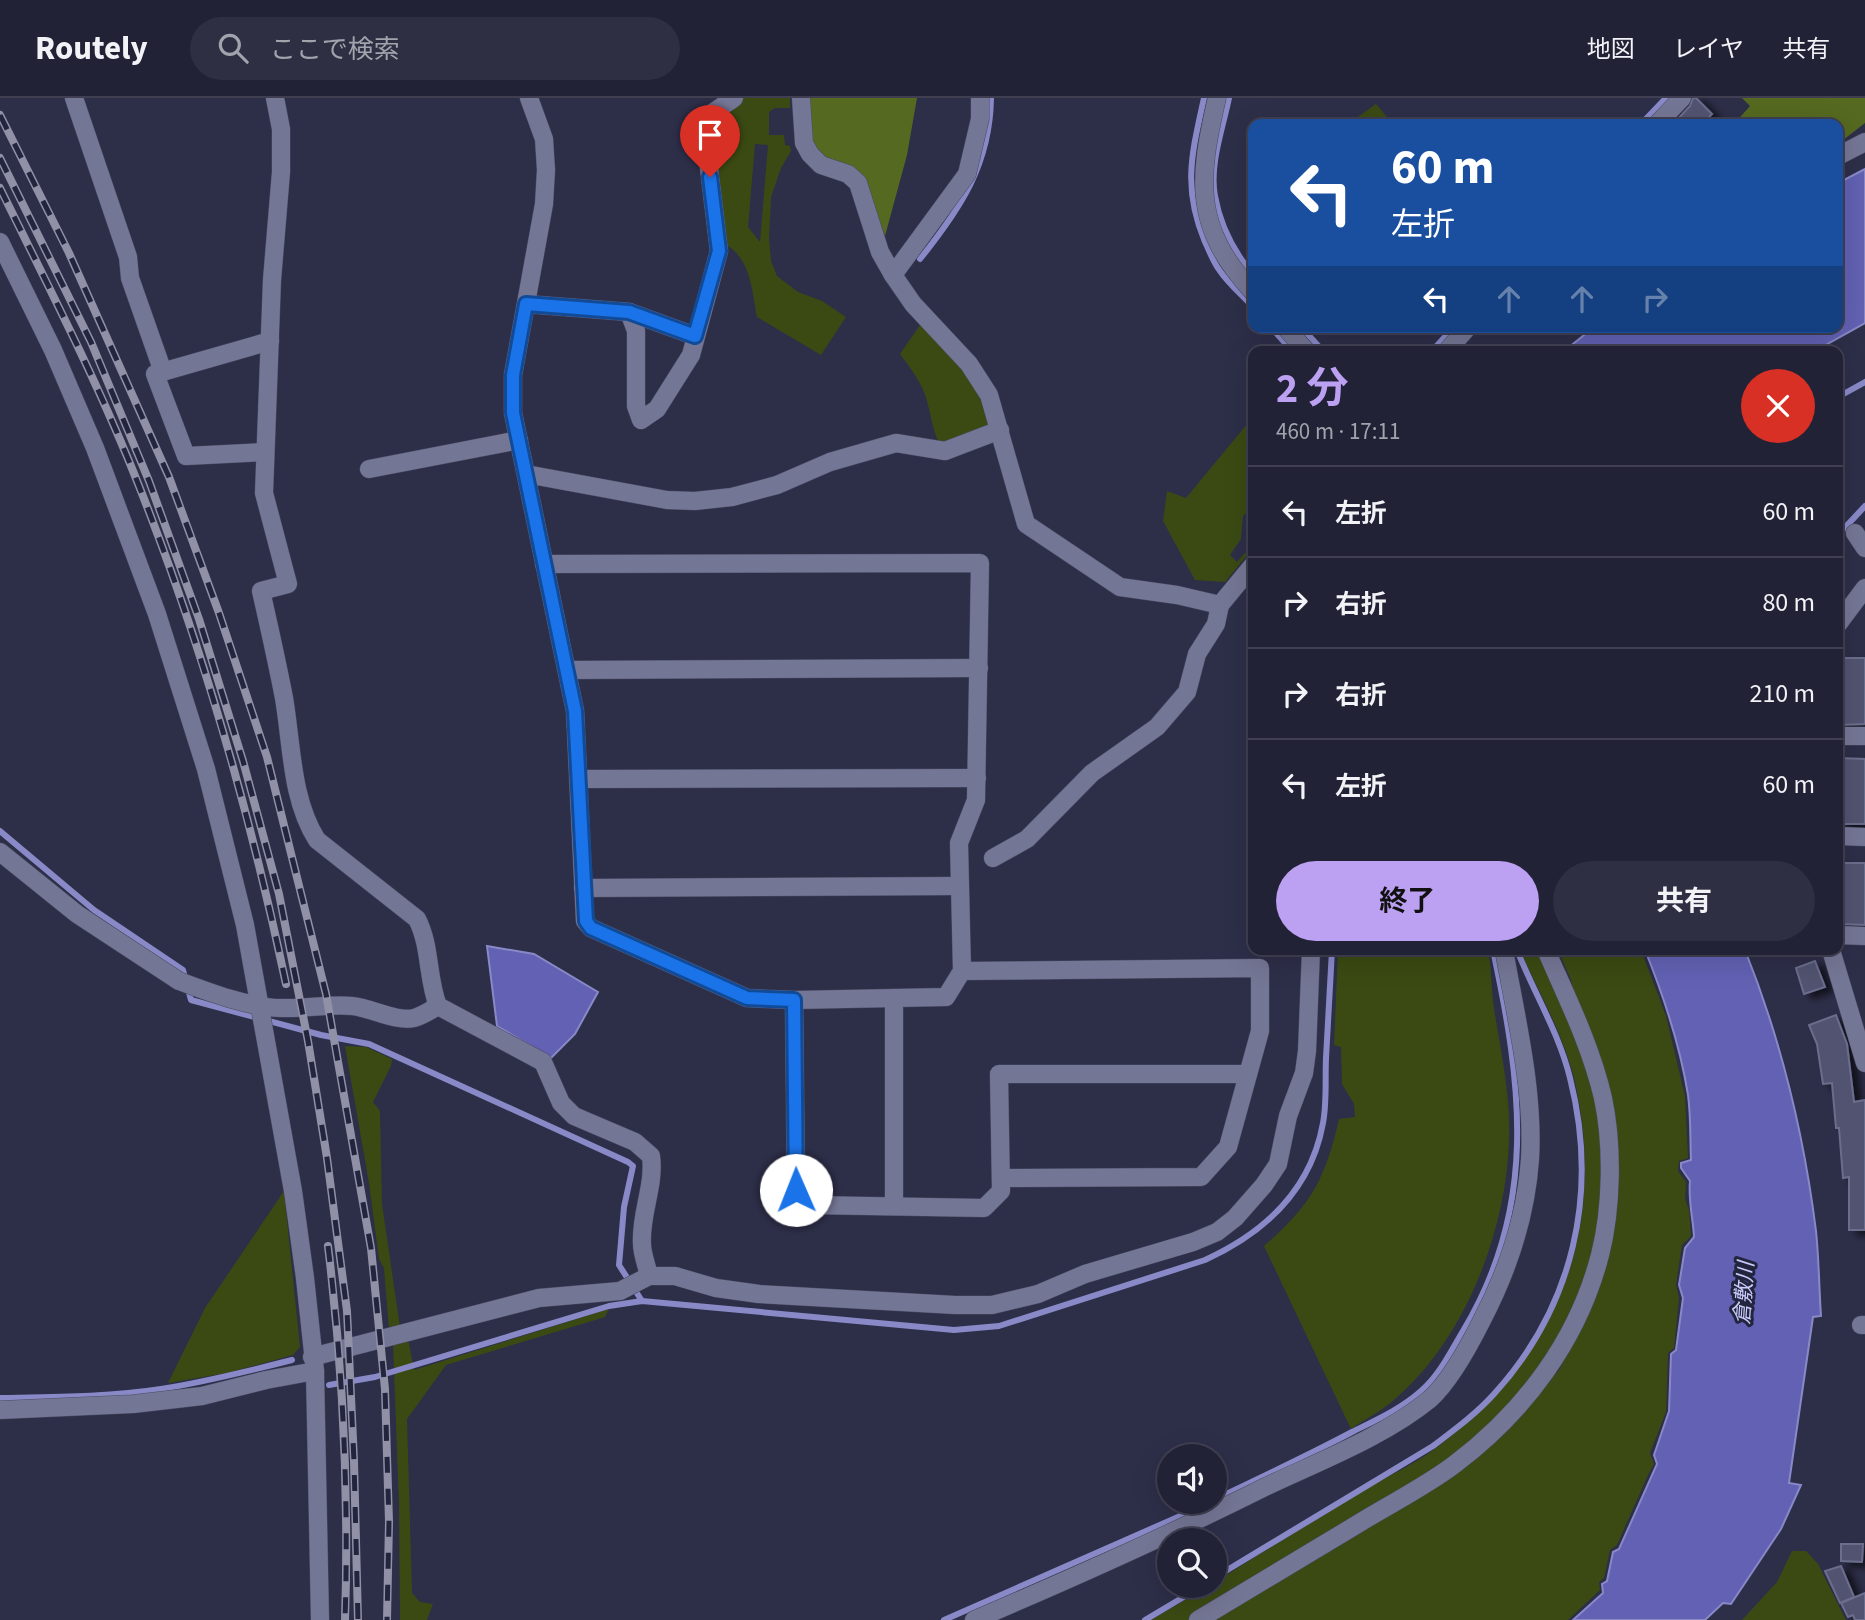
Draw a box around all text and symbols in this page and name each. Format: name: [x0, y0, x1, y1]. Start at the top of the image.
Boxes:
search box: [190, 17, 680, 80]
text: Routely: [35, 25, 148, 72]
icon: search: [214, 29, 252, 67]
text: ここで検索: [270, 31, 400, 68]
text: 地図: [1587, 32, 1635, 67]
text: レイヤ: [1673, 32, 1744, 67]
text: 共有: [1782, 32, 1830, 67]
pin: [680, 105, 740, 177]
icon: arrive: [691, 116, 729, 154]
text: 60 m: [1391, 133, 1495, 203]
icon: left: [1276, 147, 1367, 238]
text: 左折: [1391, 202, 1455, 248]
icon: left: [1417, 280, 1455, 318]
icon: ahead: [1490, 280, 1528, 318]
icon: ahead: [1563, 280, 1601, 318]
icon: right: [1636, 280, 1674, 318]
text: 2 分: [1276, 359, 1349, 419]
button: close: [1741, 369, 1815, 443]
text: 460 m · 17:11: [1276, 415, 1400, 448]
icon: left: [1276, 493, 1314, 531]
text: 60 m: [1762, 493, 1815, 530]
text: 左折: [1335, 495, 1387, 532]
icon: right: [1276, 584, 1314, 622]
text: 80 m: [1762, 584, 1815, 621]
text: 右折: [1335, 586, 1387, 623]
icon: right: [1276, 675, 1314, 713]
text: 210 m: [1749, 675, 1815, 712]
text: 右折: [1335, 677, 1387, 714]
icon: left: [1276, 766, 1314, 804]
text: 60 m: [1762, 766, 1815, 803]
text: 左折: [1335, 768, 1387, 805]
button: 終了: [1276, 861, 1539, 941]
button: 共有: [1553, 861, 1815, 941]
position arrow: [759, 1153, 833, 1227]
water label: 倉敷川: [1727, 1259, 1761, 1325]
map controls: [1157, 1444, 1227, 1598]
button: sound: [1157, 1444, 1227, 1514]
button: search: [1157, 1528, 1227, 1598]

